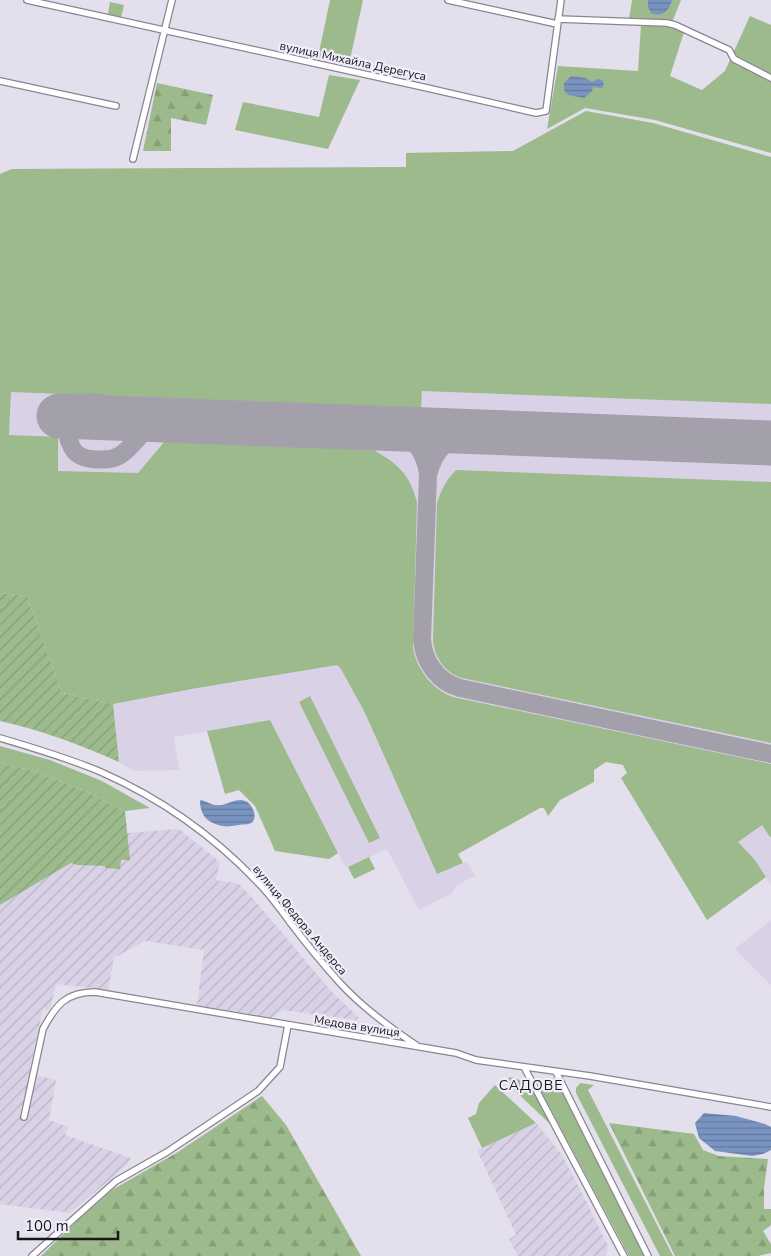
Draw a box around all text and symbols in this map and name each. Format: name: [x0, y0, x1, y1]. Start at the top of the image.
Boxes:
street label: вулиця Михайла Дерегуса: [278, 38, 428, 84]
street label: вулиця Федора Андерса: [249, 862, 351, 978]
street label: Медова вулиця: [313, 1011, 401, 1041]
district label: САДОВЕ: [499, 1076, 563, 1095]
scale bar: [18, 1208, 118, 1240]
text: 100 m: [25, 1216, 69, 1236]

